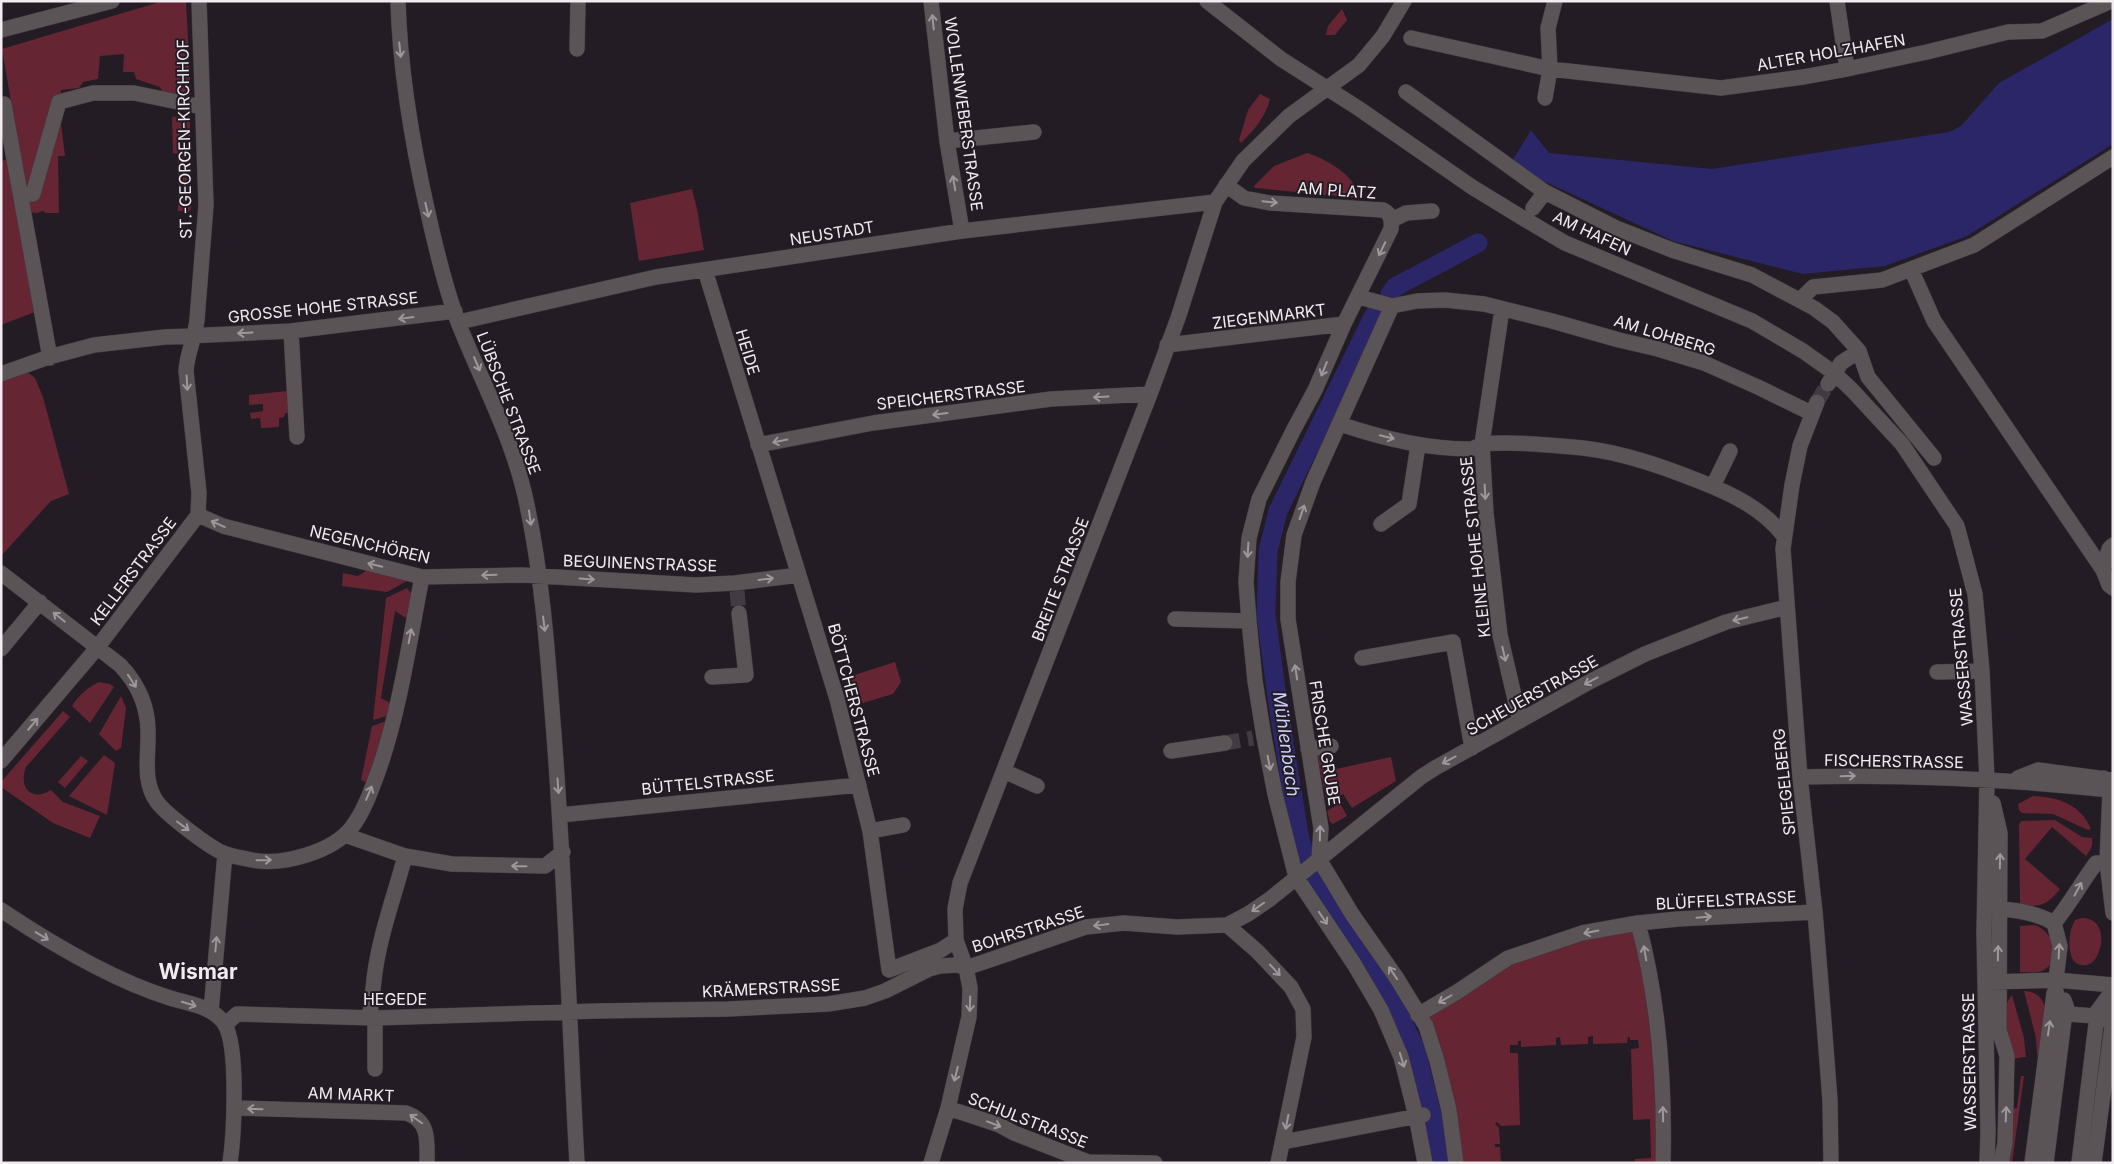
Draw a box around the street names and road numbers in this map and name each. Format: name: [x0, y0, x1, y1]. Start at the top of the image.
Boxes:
street label: WOLLENWEBERSTRASSE: [940, 16, 988, 212]
street label: ALTER HOLZHAFEN: [1755, 29, 1907, 75]
street label: ST.-GEORGEN-KIRCHHOF: [172, 39, 196, 239]
street label: AM PLATZ: [1297, 177, 1377, 203]
street label: AM HAFEN: [1550, 206, 1634, 260]
street label: NEUSTADT: [788, 216, 876, 250]
street label: GROSSE HOHE STRASSE: [227, 287, 419, 327]
street label: ZIEGENMARKT: [1211, 299, 1327, 333]
street label: AM LOHBERG: [1612, 310, 1718, 360]
street label: HEIDE: [732, 327, 764, 377]
street label: LÜBSCHE STRASSE: [473, 329, 545, 477]
street label: SPEICHERSTRASSE: [875, 376, 1027, 414]
street label: KLEINE HOHE STRASSE: [1456, 455, 1494, 639]
street label: KELLERSTRASSE: [86, 513, 180, 629]
street label: BREITE STRASSE: [1027, 514, 1093, 644]
street label: NEGENCHÖREN: [308, 520, 432, 568]
street label: BEGUINENSTRASSE: [563, 550, 717, 576]
street label: WASSERSTRASSE: [1945, 587, 1977, 727]
street label: BÖTTCHERSTRASSE: [824, 621, 884, 779]
street label: SCHEUERSTRASSE: [1463, 651, 1601, 739]
street label: FRISCHE GRUBE: [1305, 679, 1345, 807]
street label: SPIEGELBERG: [1768, 728, 1800, 836]
street label: FISCHERSTRASSE: [1824, 750, 1964, 772]
street label: BÜTTELSTRASSE: [640, 765, 776, 799]
street label: BLÜFFELSTRASSE: [1655, 886, 1797, 914]
street label: BOHRSTRASSE: [969, 901, 1087, 957]
street label: KRÄMERSTRASSE: [701, 974, 841, 1002]
street label: HEGEDE: [363, 989, 427, 1009]
street label: WASSERSTRASSE: [1958, 993, 1980, 1131]
street label: AM MARKT: [307, 1082, 395, 1106]
street label: SCHULSTRASSE: [965, 1088, 1091, 1152]

